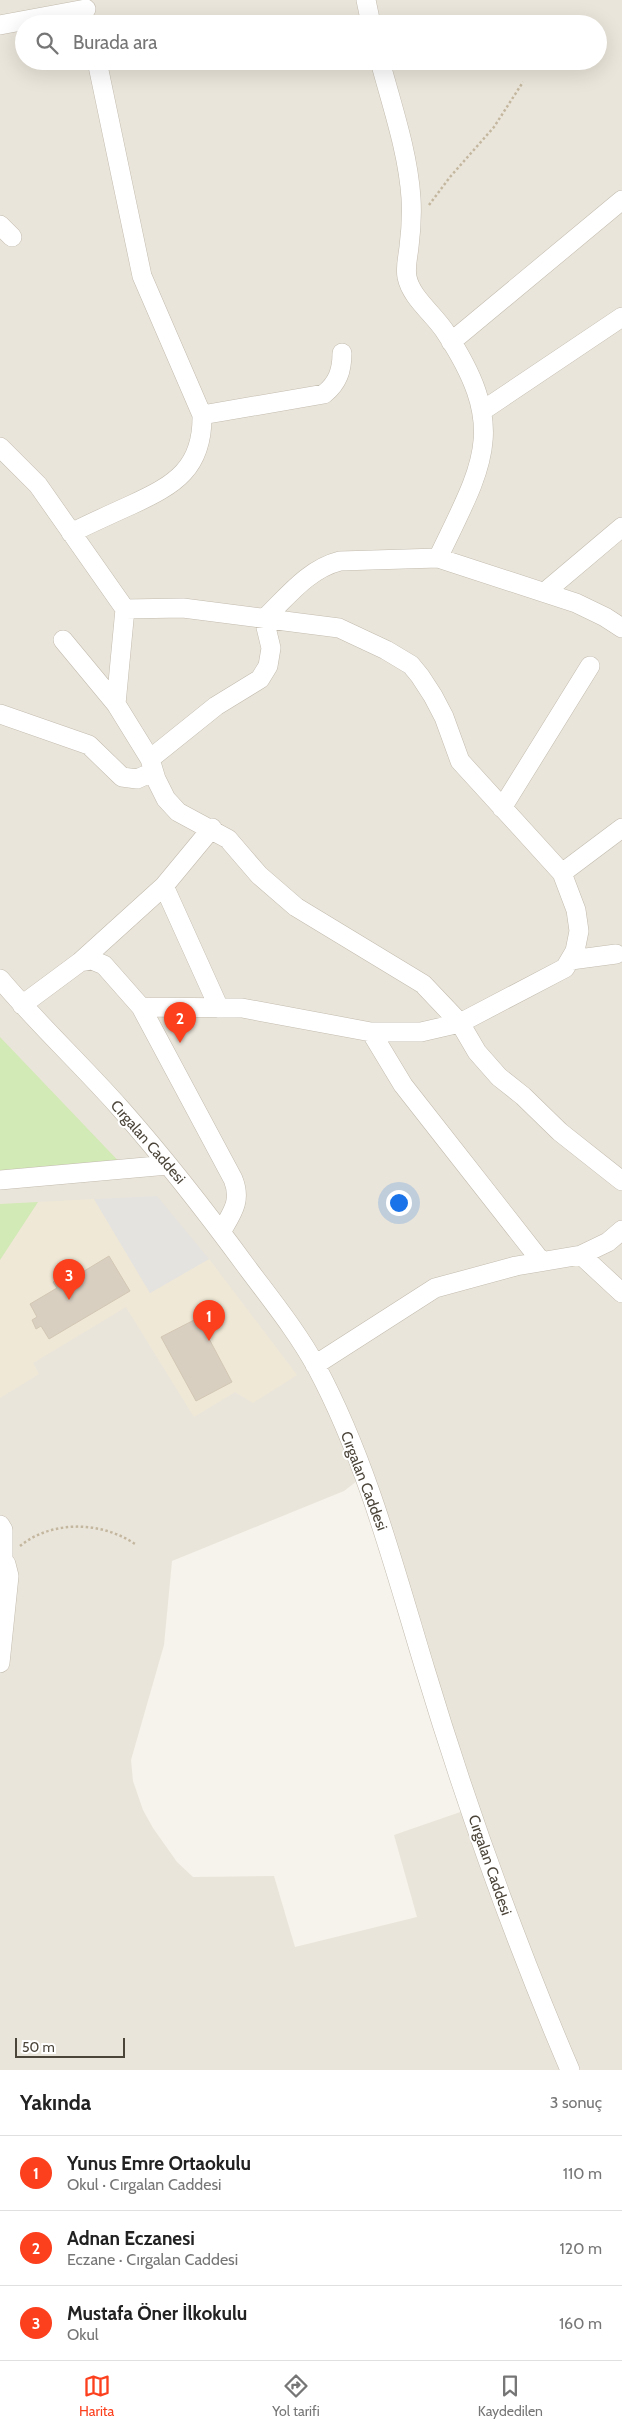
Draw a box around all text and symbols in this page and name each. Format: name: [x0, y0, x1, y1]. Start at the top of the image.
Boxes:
search box: [15, 15, 607, 70]
icon: search: [33, 29, 61, 57]
text: Burada ara: [73, 31, 157, 54]
pin: 2: [164, 1002, 196, 1043]
street label: Cırgalan Caddesi: [107, 1097, 189, 1187]
your location: [386, 1190, 412, 1216]
pin: 3: [53, 1259, 85, 1300]
pin: 1: [193, 1300, 225, 1341]
street label: Cırgalan Caddesi: [337, 1429, 391, 1533]
street label: Cırgalan Caddesi: [464, 1812, 516, 1918]
scale bar: [15, 2035, 125, 2058]
text: 50 m: [22, 2038, 55, 2056]
text: Yakında: [20, 2090, 91, 2115]
text: 3 sonuç: [550, 2093, 602, 2112]
text: Yunus Emre Ortaokulu: [67, 2152, 251, 2175]
text: 1: [33, 2164, 39, 2183]
text: 110 m: [563, 2164, 602, 2183]
text: Okul · Cırgalan Caddesi: [67, 2175, 221, 2194]
text: Adnan Eczanesi: [67, 2227, 195, 2250]
text: 2: [32, 2239, 40, 2258]
text: 120 m: [560, 2239, 602, 2258]
text: Eczane · Cırgalan Caddesi: [67, 2250, 238, 2269]
text: Mustafa Öner İlkokulu: [67, 2302, 247, 2325]
text: 3: [32, 2314, 40, 2333]
text: 160 m: [559, 2314, 602, 2333]
text: Okul: [67, 2325, 99, 2344]
tab: Harita: [79, 2372, 114, 2420]
tab: Yol tarifi: [272, 2372, 320, 2420]
tab: Kaydedilen: [478, 2372, 543, 2420]

